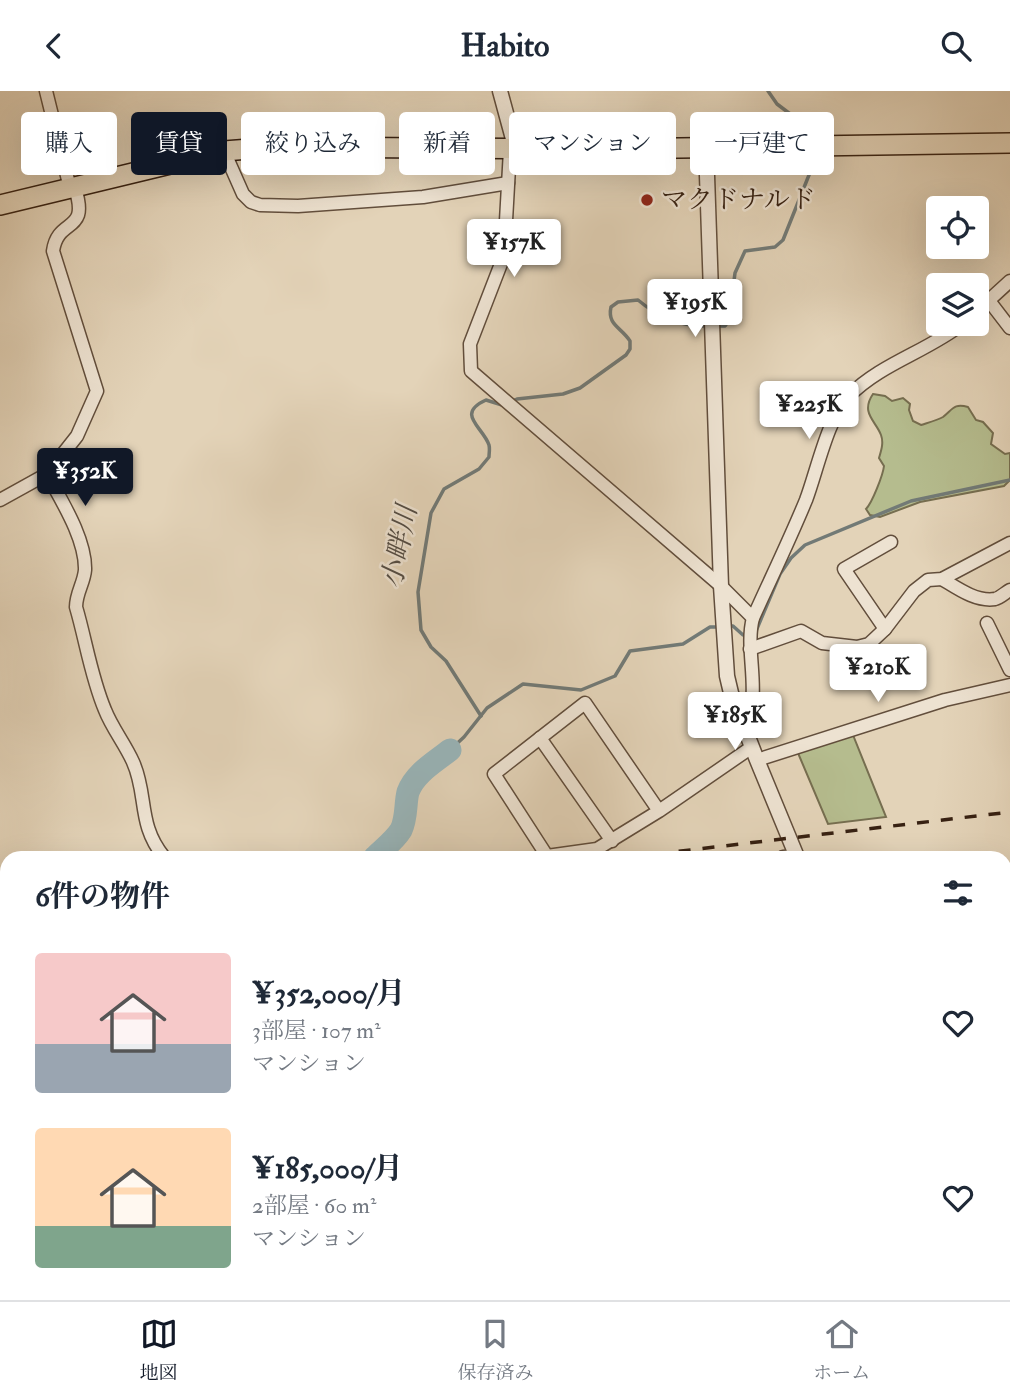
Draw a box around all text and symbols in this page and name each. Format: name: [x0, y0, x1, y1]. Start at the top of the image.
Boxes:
text: Habito: [461, 26, 549, 66]
icon: back: [35, 27, 73, 65]
icon: search: [937, 27, 975, 65]
chip: 購入: [21, 112, 117, 175]
chip: 賃貸: [131, 112, 227, 175]
chip: 絞り込み: [241, 112, 385, 175]
chip: 新着: [399, 112, 495, 175]
chip: マンション: [509, 112, 676, 175]
chip: 一戸建て: [690, 112, 834, 175]
place label: マクドナルド: [661, 184, 816, 216]
marker: マクドナルド: [639, 192, 655, 208]
map controls: [926, 196, 989, 336]
button: locate: [926, 196, 989, 259]
pin: ¥157K: [465, 219, 563, 279]
text: ¥157K: [483, 227, 545, 256]
button: layers: [926, 273, 989, 336]
pin: ¥195K: [646, 279, 744, 339]
text: ¥195K: [663, 287, 727, 316]
pin: ¥225K: [760, 381, 858, 441]
text: ¥225K: [776, 389, 842, 418]
pin: ¥352K: [36, 449, 134, 508]
text: ¥352K: [53, 456, 117, 485]
water label: 小畔川: [375, 499, 426, 592]
pin: ¥210K: [829, 645, 927, 704]
text: ¥210K: [846, 652, 910, 681]
pin: ¥185K: [686, 693, 784, 752]
text: ¥185K: [704, 700, 766, 729]
icon: filters: [939, 874, 977, 912]
text: 6件の物件: [35, 878, 170, 915]
text: ¥352,000/月: [252, 975, 405, 1012]
icon: home: [91, 981, 175, 1065]
icon: heart: [939, 1004, 977, 1042]
text: 3部屋 · 107 m²: [252, 1016, 381, 1045]
text: マンション: [252, 1049, 366, 1078]
text: ¥185,000/月: [252, 1150, 403, 1187]
icon: home: [91, 1156, 175, 1240]
icon: heart: [939, 1179, 977, 1217]
text: 2部屋 · 60 m²: [252, 1191, 376, 1220]
text: マンション: [252, 1224, 366, 1253]
tab: 地図: [140, 1315, 178, 1385]
tab: 保存済み: [457, 1315, 533, 1385]
tab: ホーム: [813, 1315, 870, 1385]

